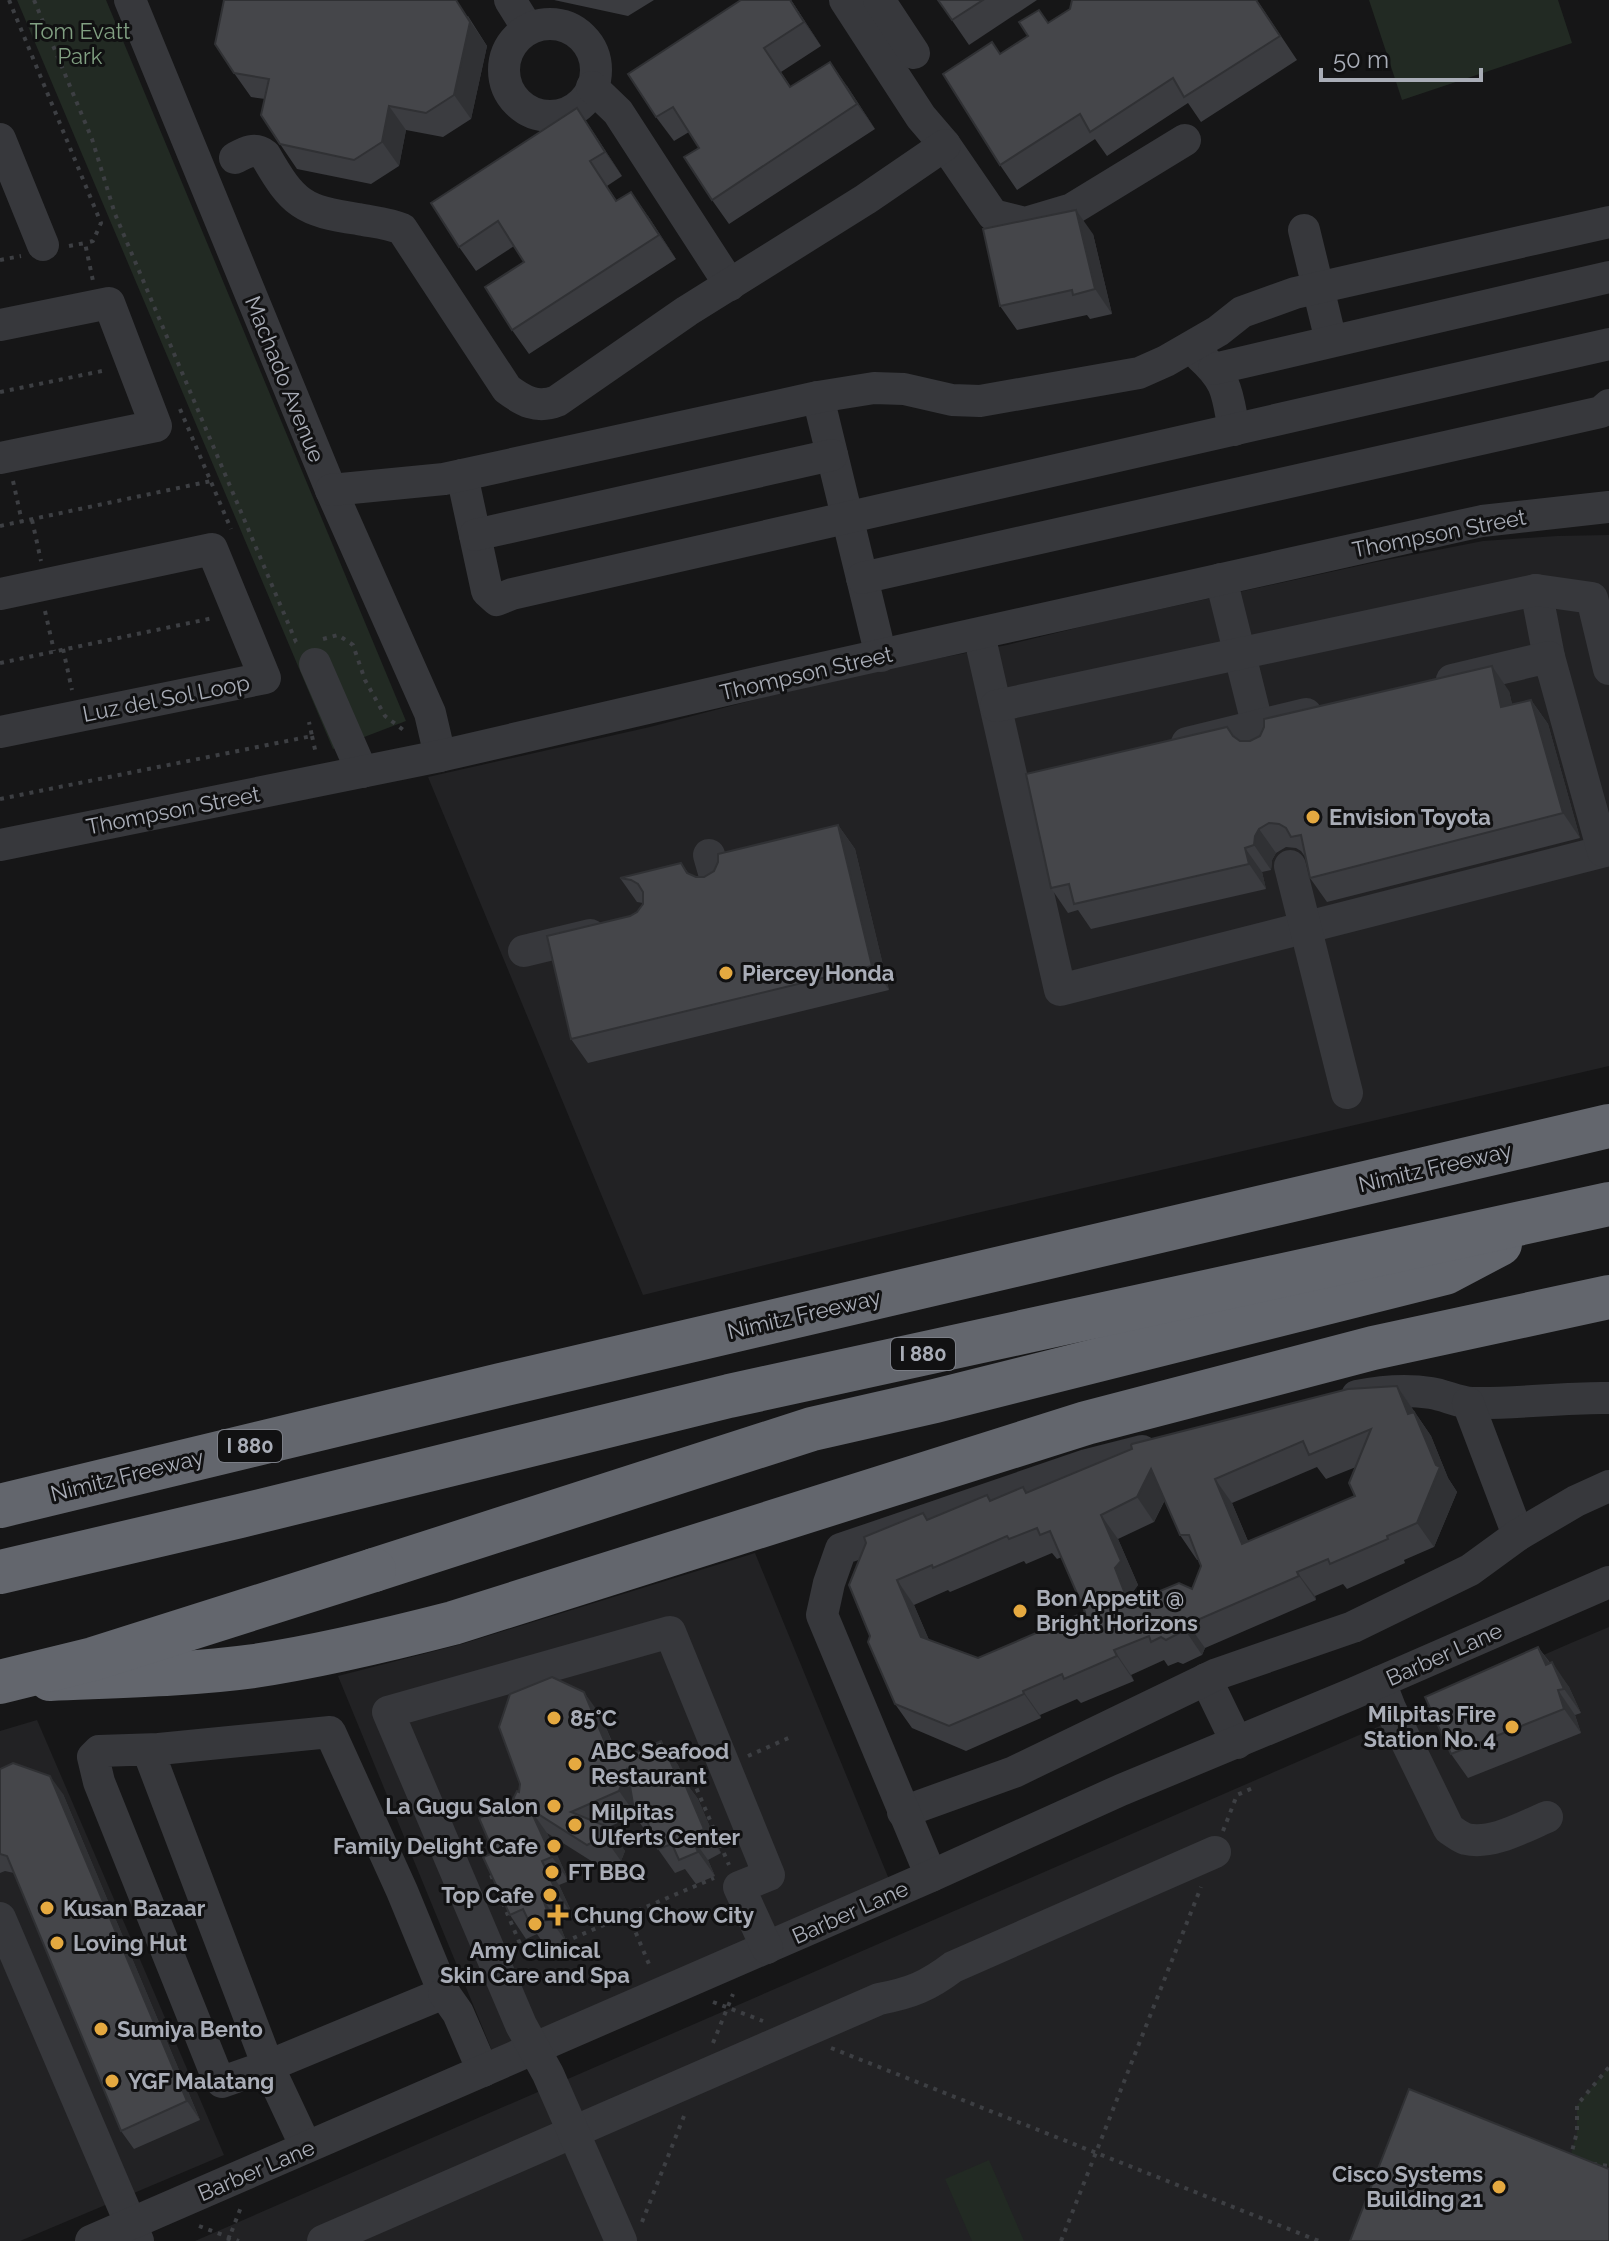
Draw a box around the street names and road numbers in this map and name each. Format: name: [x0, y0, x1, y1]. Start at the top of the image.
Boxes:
street label: Machado Avenue: [240, 292, 330, 466]
street label: Thompson Street: [1350, 503, 1529, 563]
street label: Thompson Street: [717, 640, 895, 705]
street label: Luz del Sol Loop: [80, 669, 252, 727]
street label: Thompson Street: [84, 780, 263, 840]
street label: Nimitz Freeway: [1356, 1137, 1514, 1197]
street label: Nimitz Freeway: [725, 1284, 883, 1344]
road number: I 880: [891, 1338, 955, 1370]
road number: I 880: [218, 1430, 282, 1462]
street label: Nimitz Freeway: [48, 1443, 206, 1507]
street label: Barber Lane: [1382, 1617, 1506, 1691]
street label: Barber Lane: [788, 1875, 912, 1949]
street label: Barber Lane: [194, 2134, 318, 2206]

